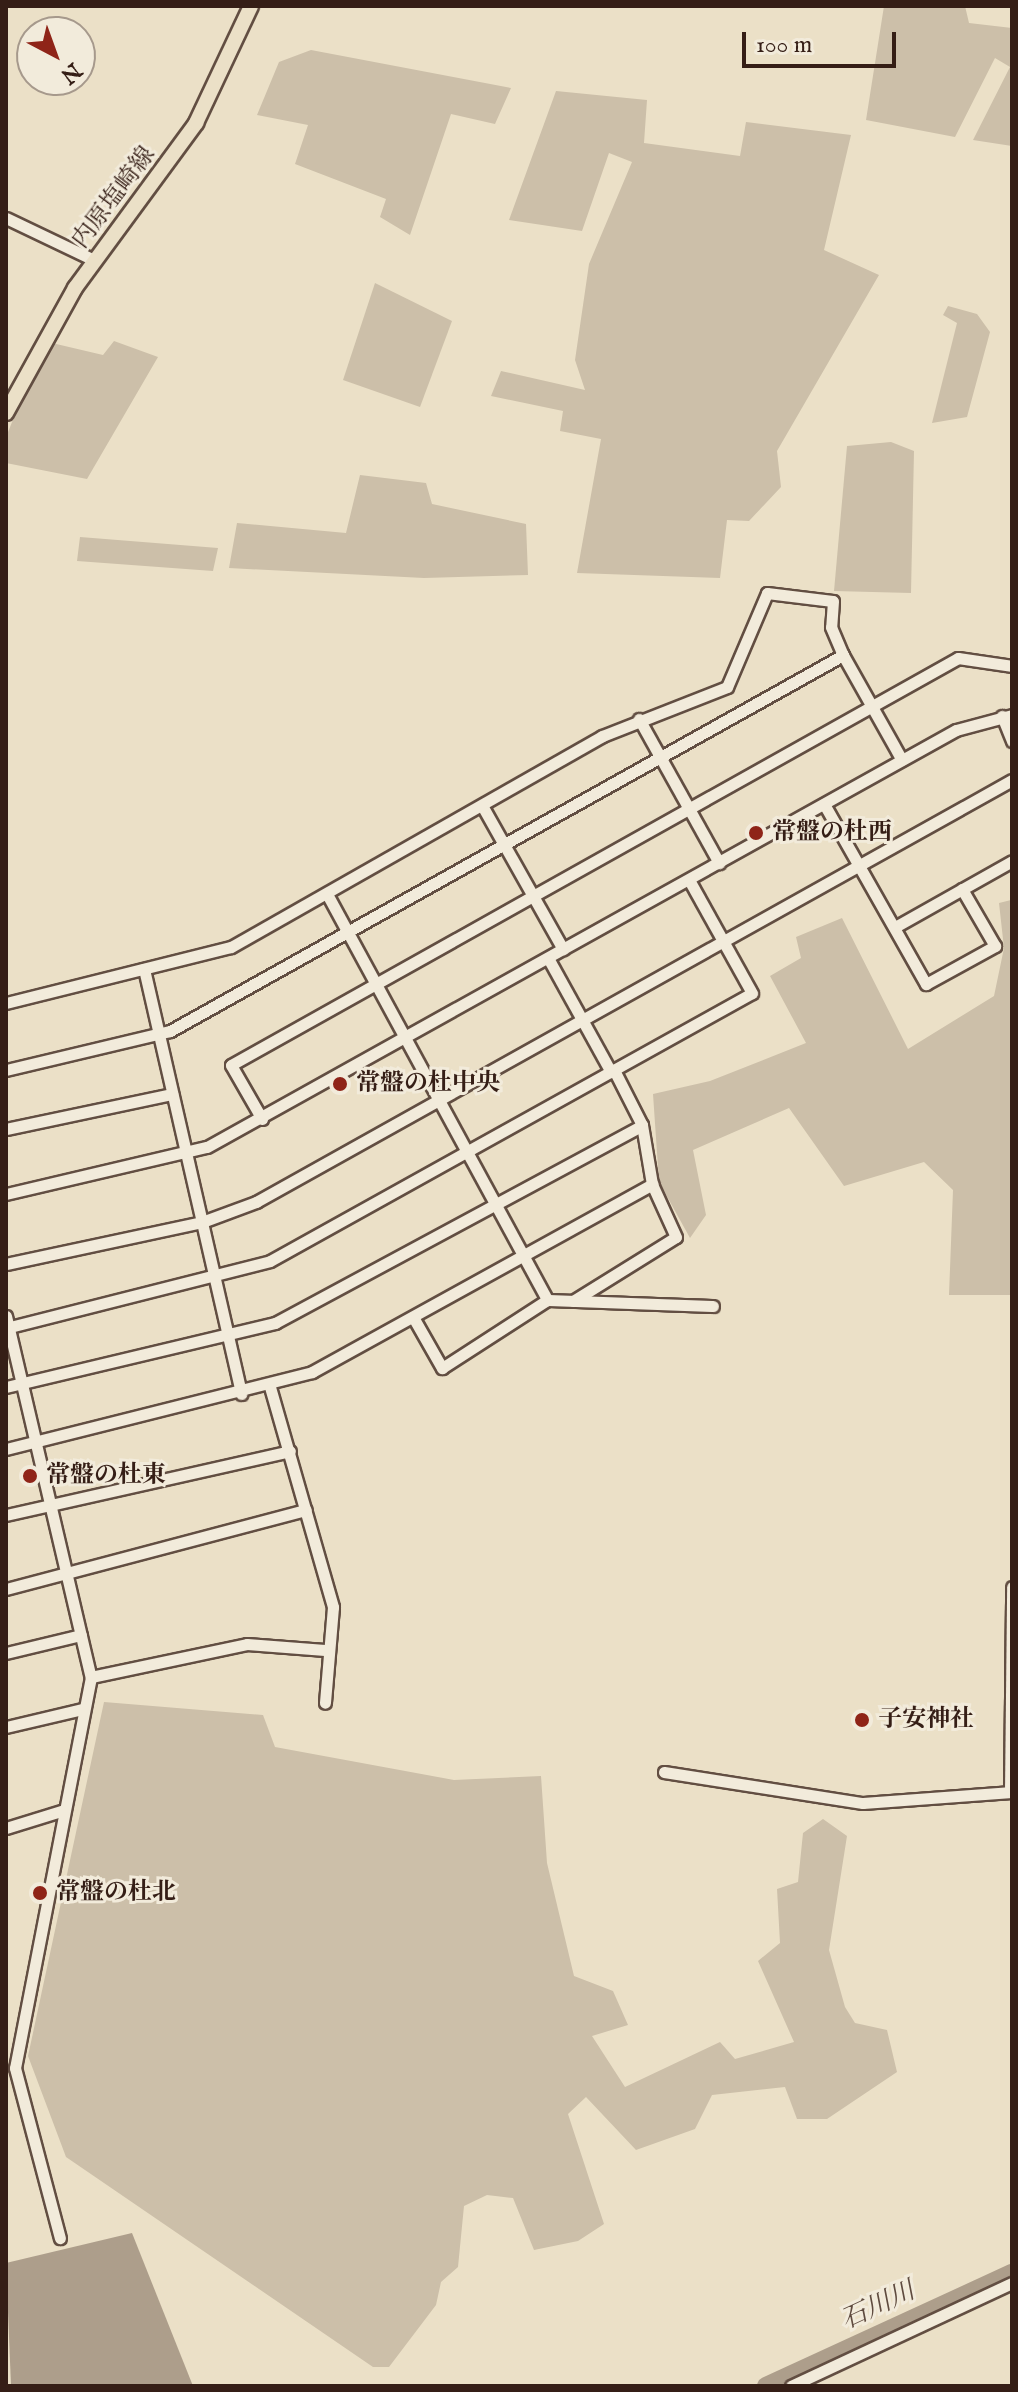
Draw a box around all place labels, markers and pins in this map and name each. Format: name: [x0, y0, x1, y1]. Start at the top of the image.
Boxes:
place label: 常盤の杜西: [772, 819, 892, 847]
marker: 常盤の杜西: [747, 824, 765, 842]
place label: 常盤の杜中央: [356, 1070, 500, 1098]
marker: 常盤の杜中央: [331, 1075, 349, 1093]
place label: 常盤の杜東: [46, 1462, 166, 1490]
marker: 常盤の杜東: [21, 1467, 39, 1485]
place label: 子安神社: [878, 1706, 974, 1734]
marker: 子安神社: [853, 1711, 871, 1729]
place label: 常盤の杜北: [56, 1879, 176, 1907]
marker: 常盤の杜北: [31, 1884, 49, 1902]

